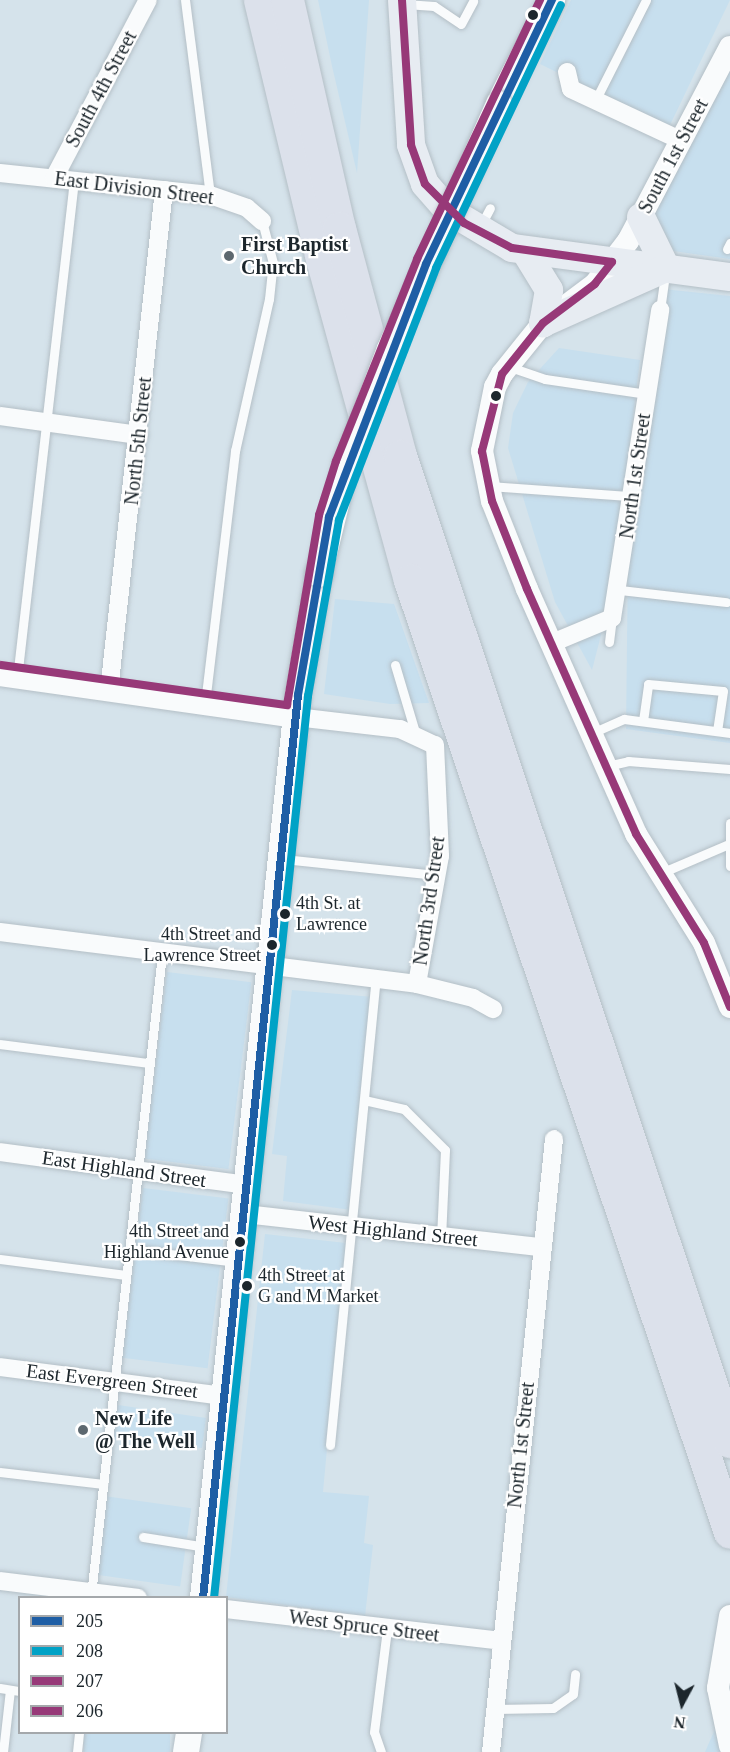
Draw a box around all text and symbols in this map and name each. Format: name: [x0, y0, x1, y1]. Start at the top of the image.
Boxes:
unlabelled marker: [527, 9, 539, 21]
street label: South 4th Street: [60, 26, 142, 152]
street label: South 1st Street: [633, 94, 713, 218]
street label: East Division Street: [53, 166, 215, 210]
place label: First Baptist Church: [241, 232, 348, 279]
marker: First Baptist Church: [222, 249, 236, 263]
street label: North 5th Street: [119, 376, 157, 506]
unlabelled marker: [490, 390, 502, 402]
street label: North 1st Street: [614, 412, 656, 540]
street label: North 3rd Street: [408, 835, 450, 967]
place label: 4th St. at Lawrence: [296, 893, 367, 936]
marker: 4th St. at Lawrence: [279, 908, 291, 920]
place label: 4th Street and Lawrence Street: [144, 924, 261, 966]
marker: 4th Street and Lawrence Street: [266, 939, 278, 951]
street label: East Highland Street: [40, 1146, 208, 1192]
street label: West Highland Street: [307, 1210, 479, 1252]
place label: 4th Street and Highland Avenue: [103, 1221, 229, 1264]
marker: 4th Street and Highland Avenue: [234, 1236, 246, 1248]
place label: 4th Street at G and M Market: [258, 1265, 378, 1308]
marker: 4th Street at G and M Market: [241, 1280, 253, 1292]
street label: East Evergreen Street: [25, 1359, 199, 1403]
street label: North 1st Street: [502, 1381, 540, 1509]
place label: New Life @ The Well: [95, 1406, 196, 1453]
marker: New Life @ The Well: [76, 1423, 90, 1437]
legend: [18, 1596, 228, 1734]
street label: West Spruce Street: [287, 1605, 441, 1647]
text: 205: [76, 1611, 103, 1631]
text: 208: [76, 1641, 103, 1661]
text: 207: [76, 1671, 103, 1691]
north arrow: [652, 1674, 712, 1734]
text: 206: [76, 1701, 103, 1721]
text: N: [673, 1713, 687, 1732]

